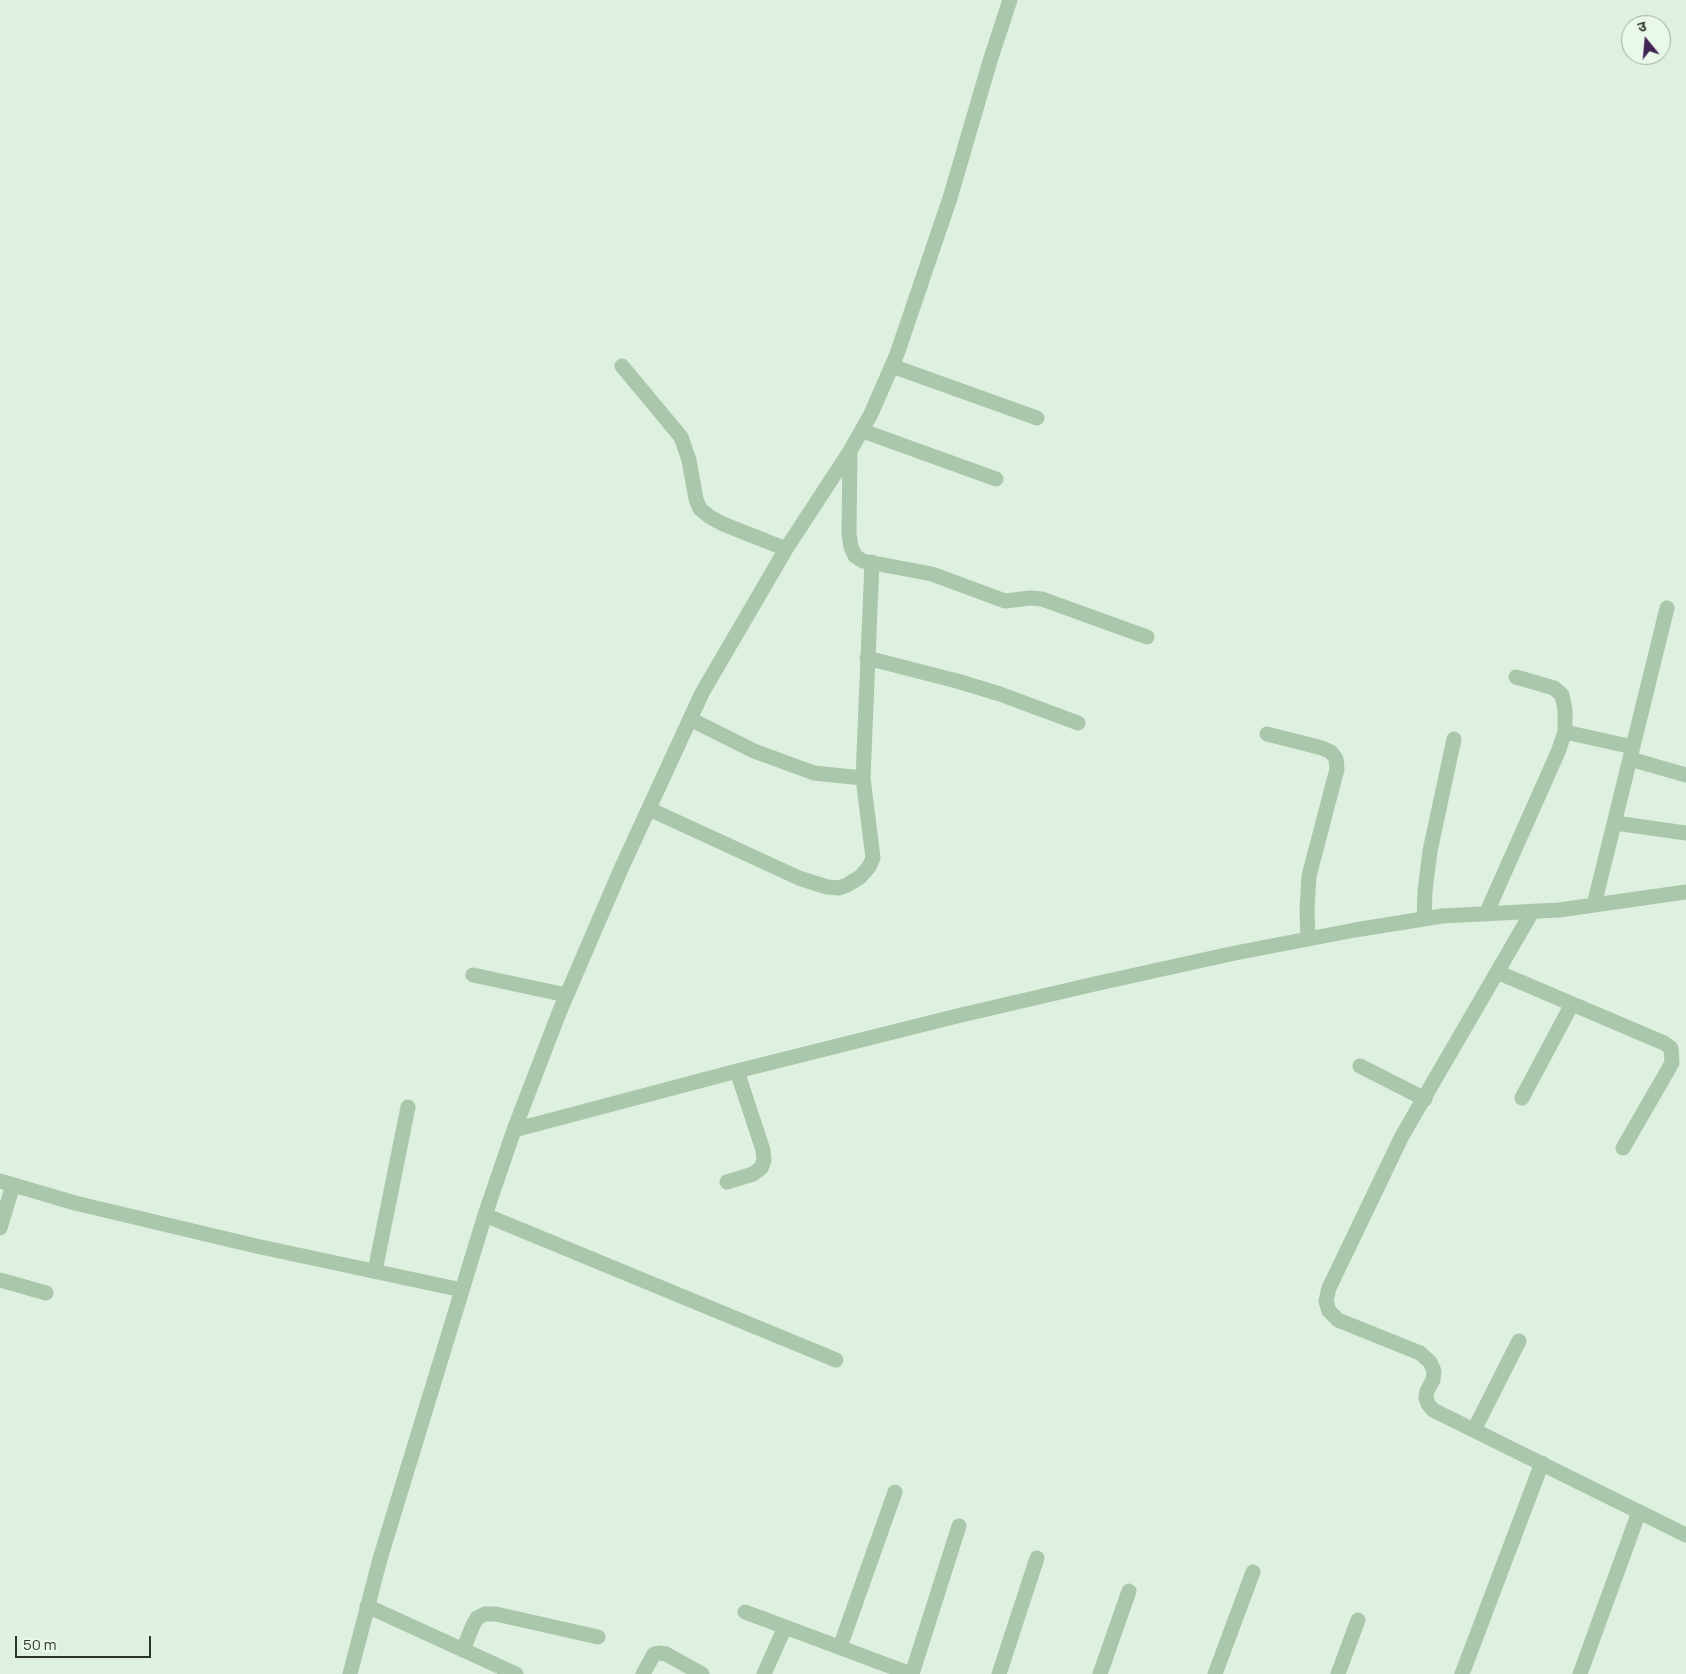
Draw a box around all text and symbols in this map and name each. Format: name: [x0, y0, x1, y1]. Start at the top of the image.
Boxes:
north arrow: [1621, 15, 1671, 65]
text: उ: [1635, 16, 1648, 36]
scale bar: [18, 1626, 154, 1658]
text: 50 m: [23, 1634, 57, 1655]

